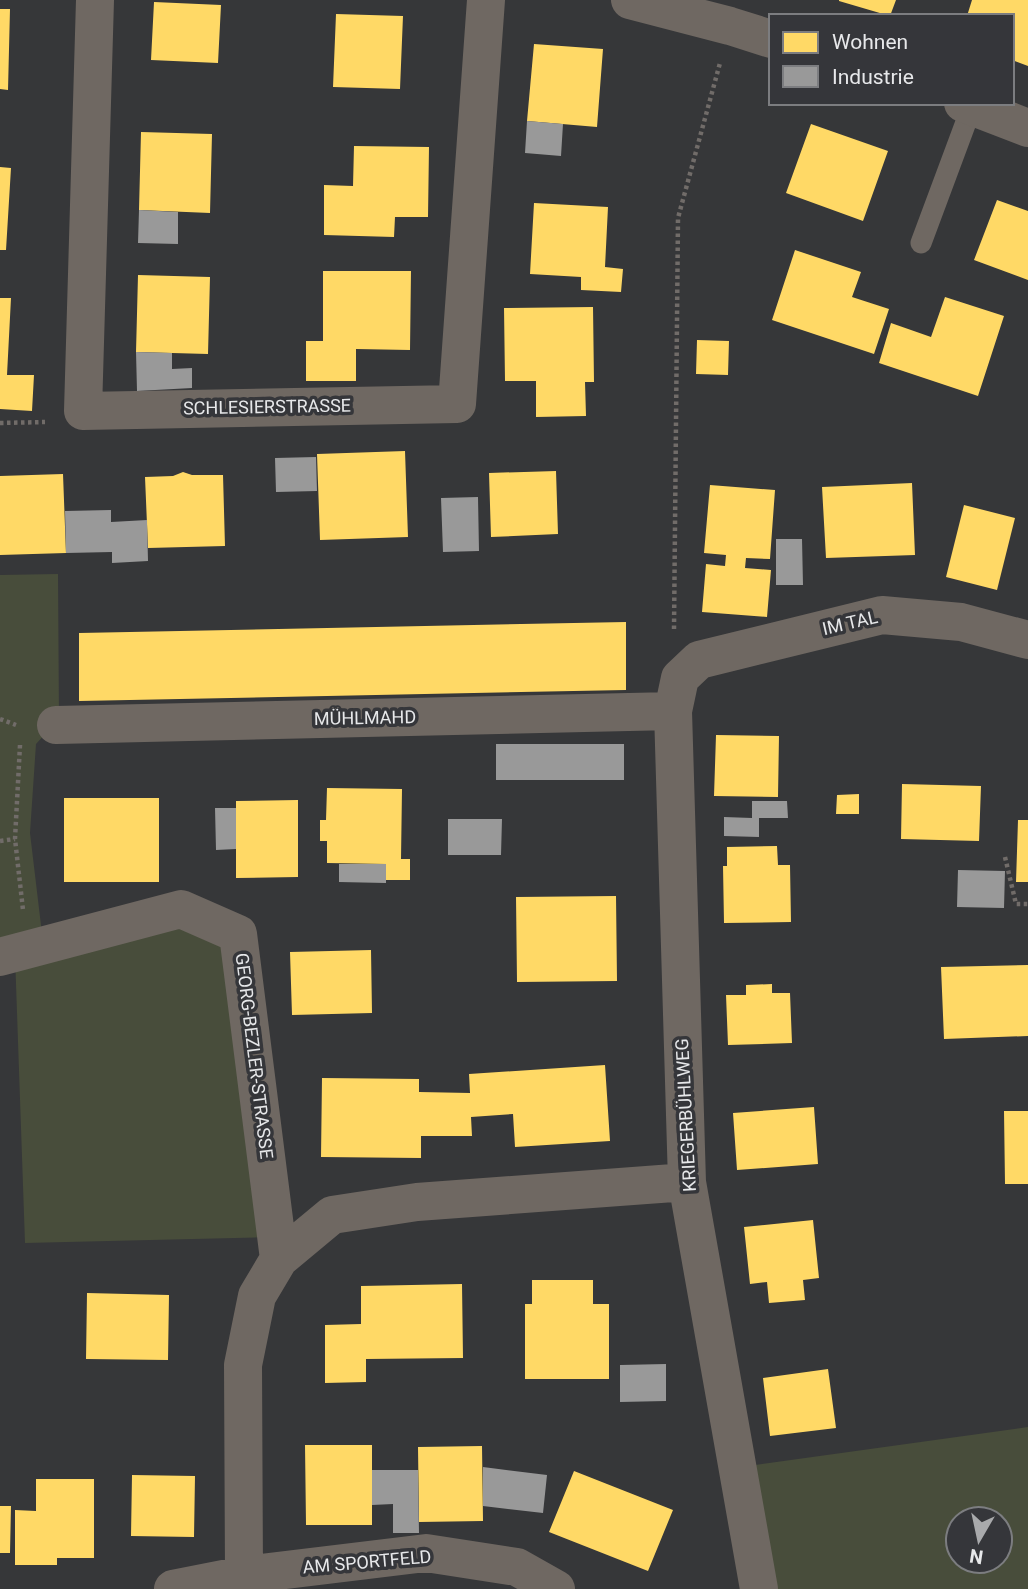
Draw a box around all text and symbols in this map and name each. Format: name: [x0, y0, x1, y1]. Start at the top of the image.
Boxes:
legend: [769, 14, 1014, 105]
text: Wohnen: [832, 30, 908, 54]
text: Industrie: [832, 65, 914, 89]
street label: SCHLESIERSTRASSE: [183, 395, 351, 418]
street label: IM TAL: [820, 606, 880, 639]
street label: MÜHLMAHD: [314, 706, 416, 729]
street label: GEORG-BEZLER-STRASSE: [231, 952, 278, 1160]
street label: KRIEGERBÜHLWEG: [671, 1038, 700, 1192]
north arrow: [944, 1505, 1014, 1575]
text: N: [968, 1544, 985, 1569]
street label: AM SPORTFELD: [302, 1545, 432, 1578]

